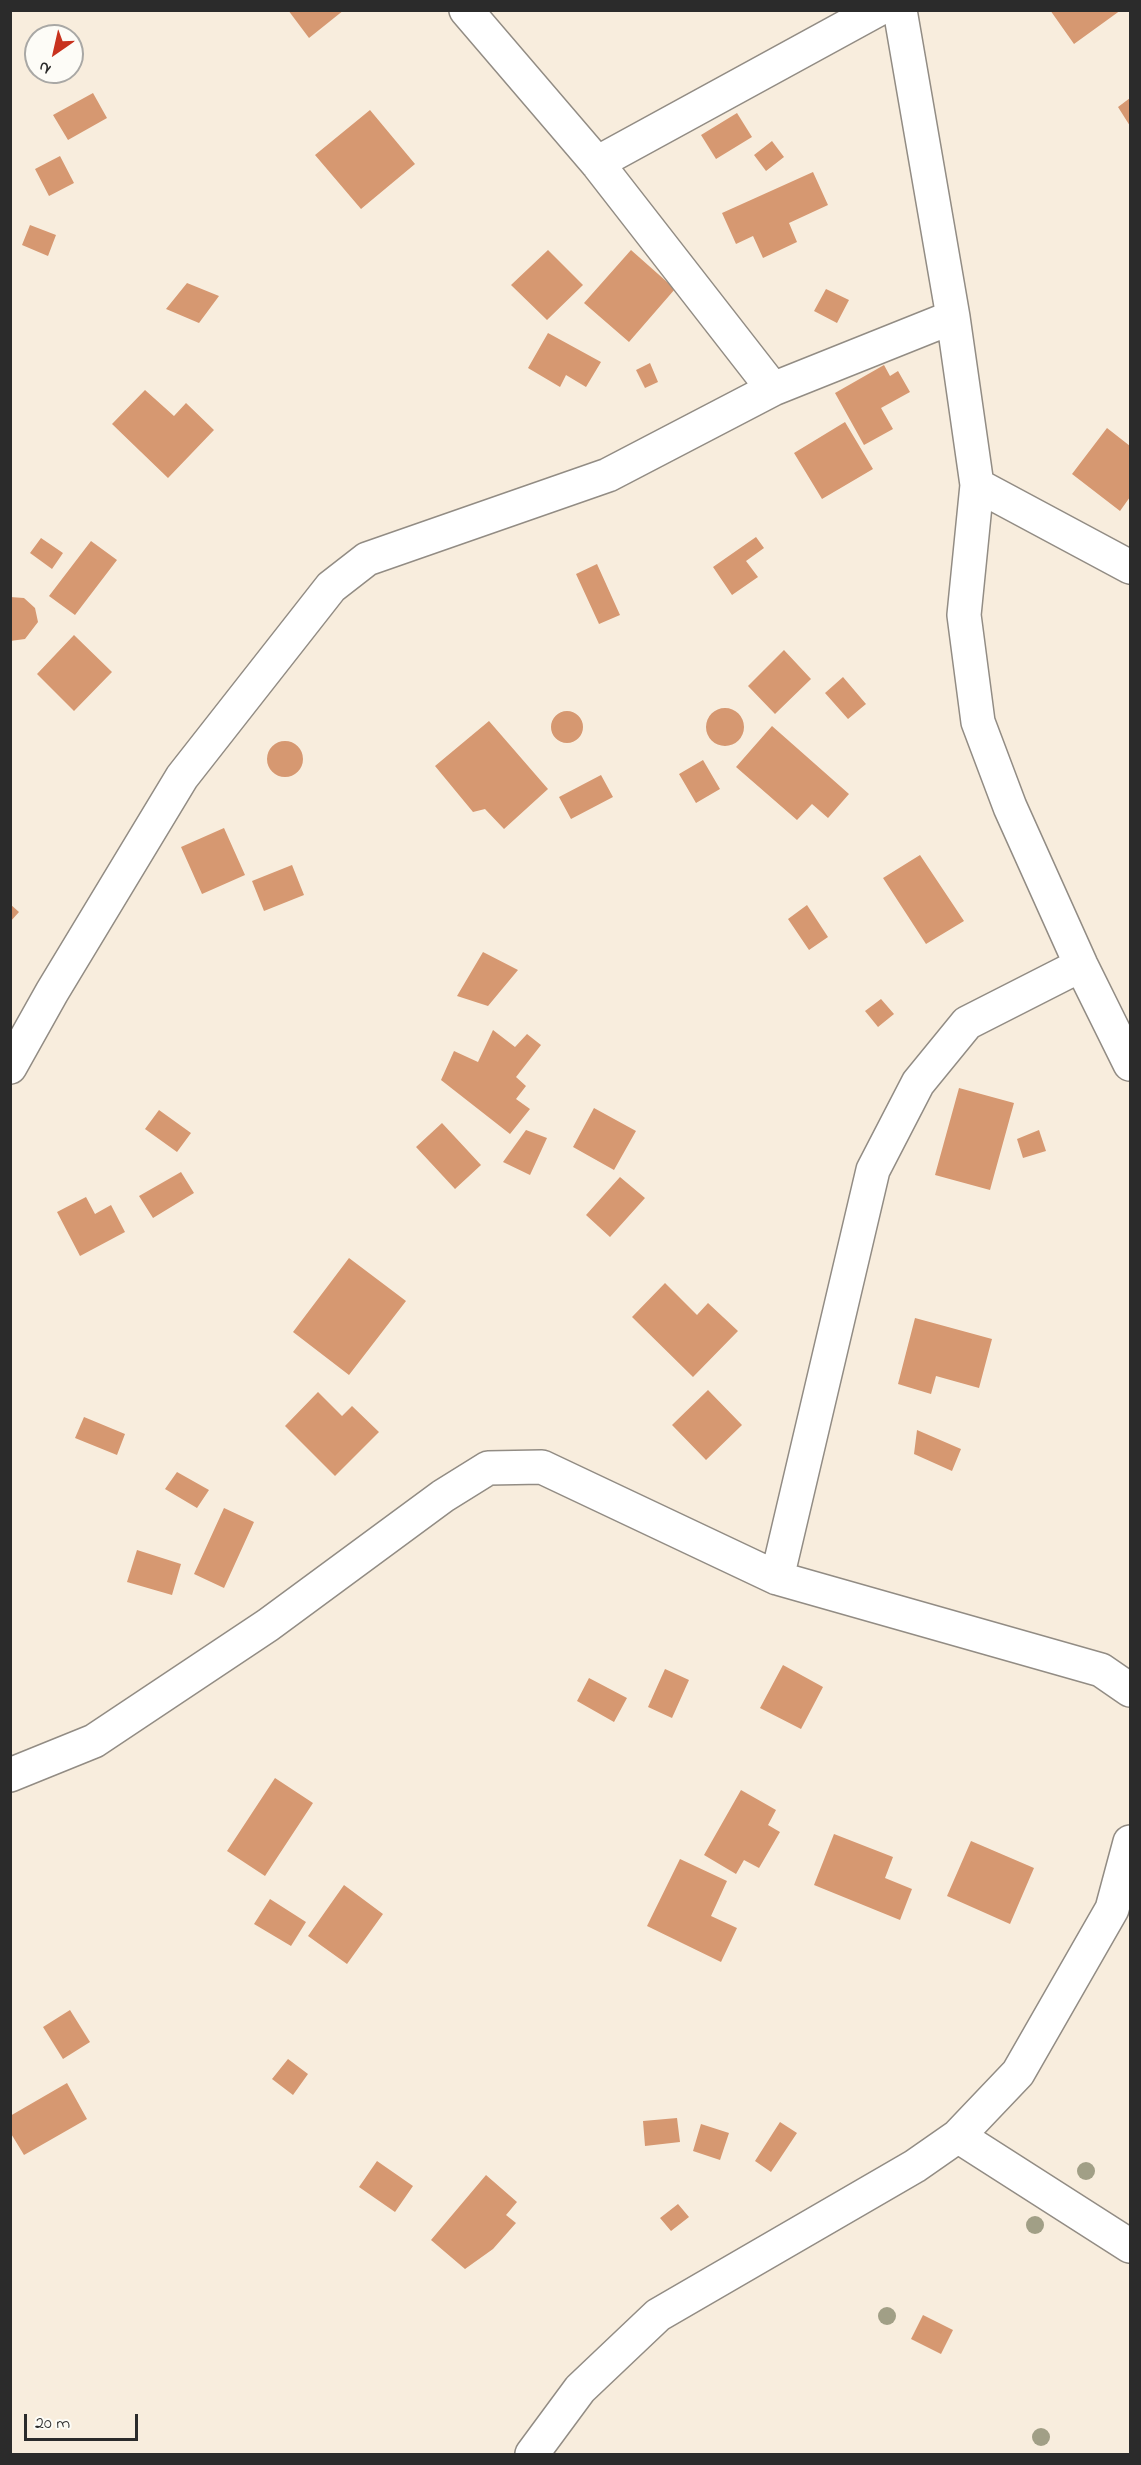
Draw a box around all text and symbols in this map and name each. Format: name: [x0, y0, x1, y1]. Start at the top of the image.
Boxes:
north arrow: [24, 24, 84, 84]
text: N: [34, 54, 56, 80]
scale bar: [27, 2402, 141, 2440]
text: 20 m: [35, 2411, 70, 2437]

